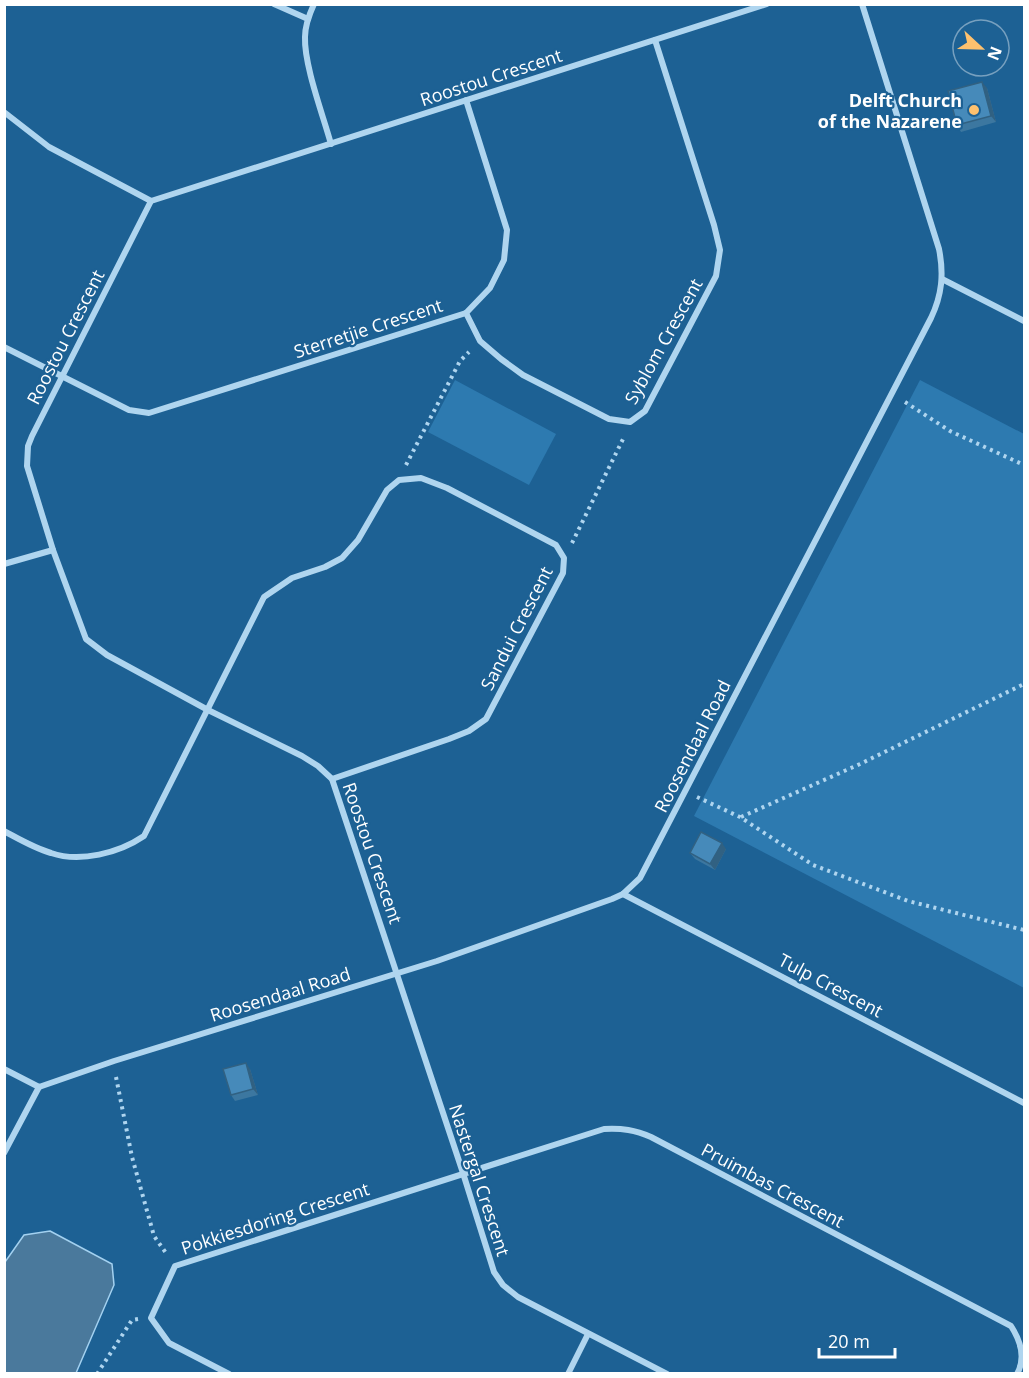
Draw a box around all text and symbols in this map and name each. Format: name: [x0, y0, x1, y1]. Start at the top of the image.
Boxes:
north arrow: [951, 18, 1011, 78]
street label: Roostou Crescent: [417, 43, 565, 111]
text: N: [982, 43, 1008, 64]
place label: Delft Church of the Nazarene: [818, 88, 962, 133]
marker: Delft Church of the Nazarene: [967, 103, 981, 117]
street label: Roostou Crescent: [21, 266, 109, 408]
street label: Syblom Crescent: [619, 274, 707, 408]
street label: Sterretjie Crescent: [291, 293, 445, 363]
street label: Sandui Crescent: [474, 562, 558, 694]
street label: Roosendaal Road: [648, 676, 736, 816]
street label: Roostou Crescent: [338, 779, 408, 927]
street label: Tulp Crescent: [775, 947, 887, 1023]
street label: Roosendaal Road: [207, 961, 353, 1027]
street label: Nastergal Crescent: [444, 1101, 516, 1259]
street label: Pruimbas Crescent: [697, 1137, 849, 1233]
street label: Pokkiesdoring Crescent: [178, 1176, 372, 1260]
scale bar: [819, 1321, 896, 1359]
text: 20 m: [828, 1329, 870, 1353]

